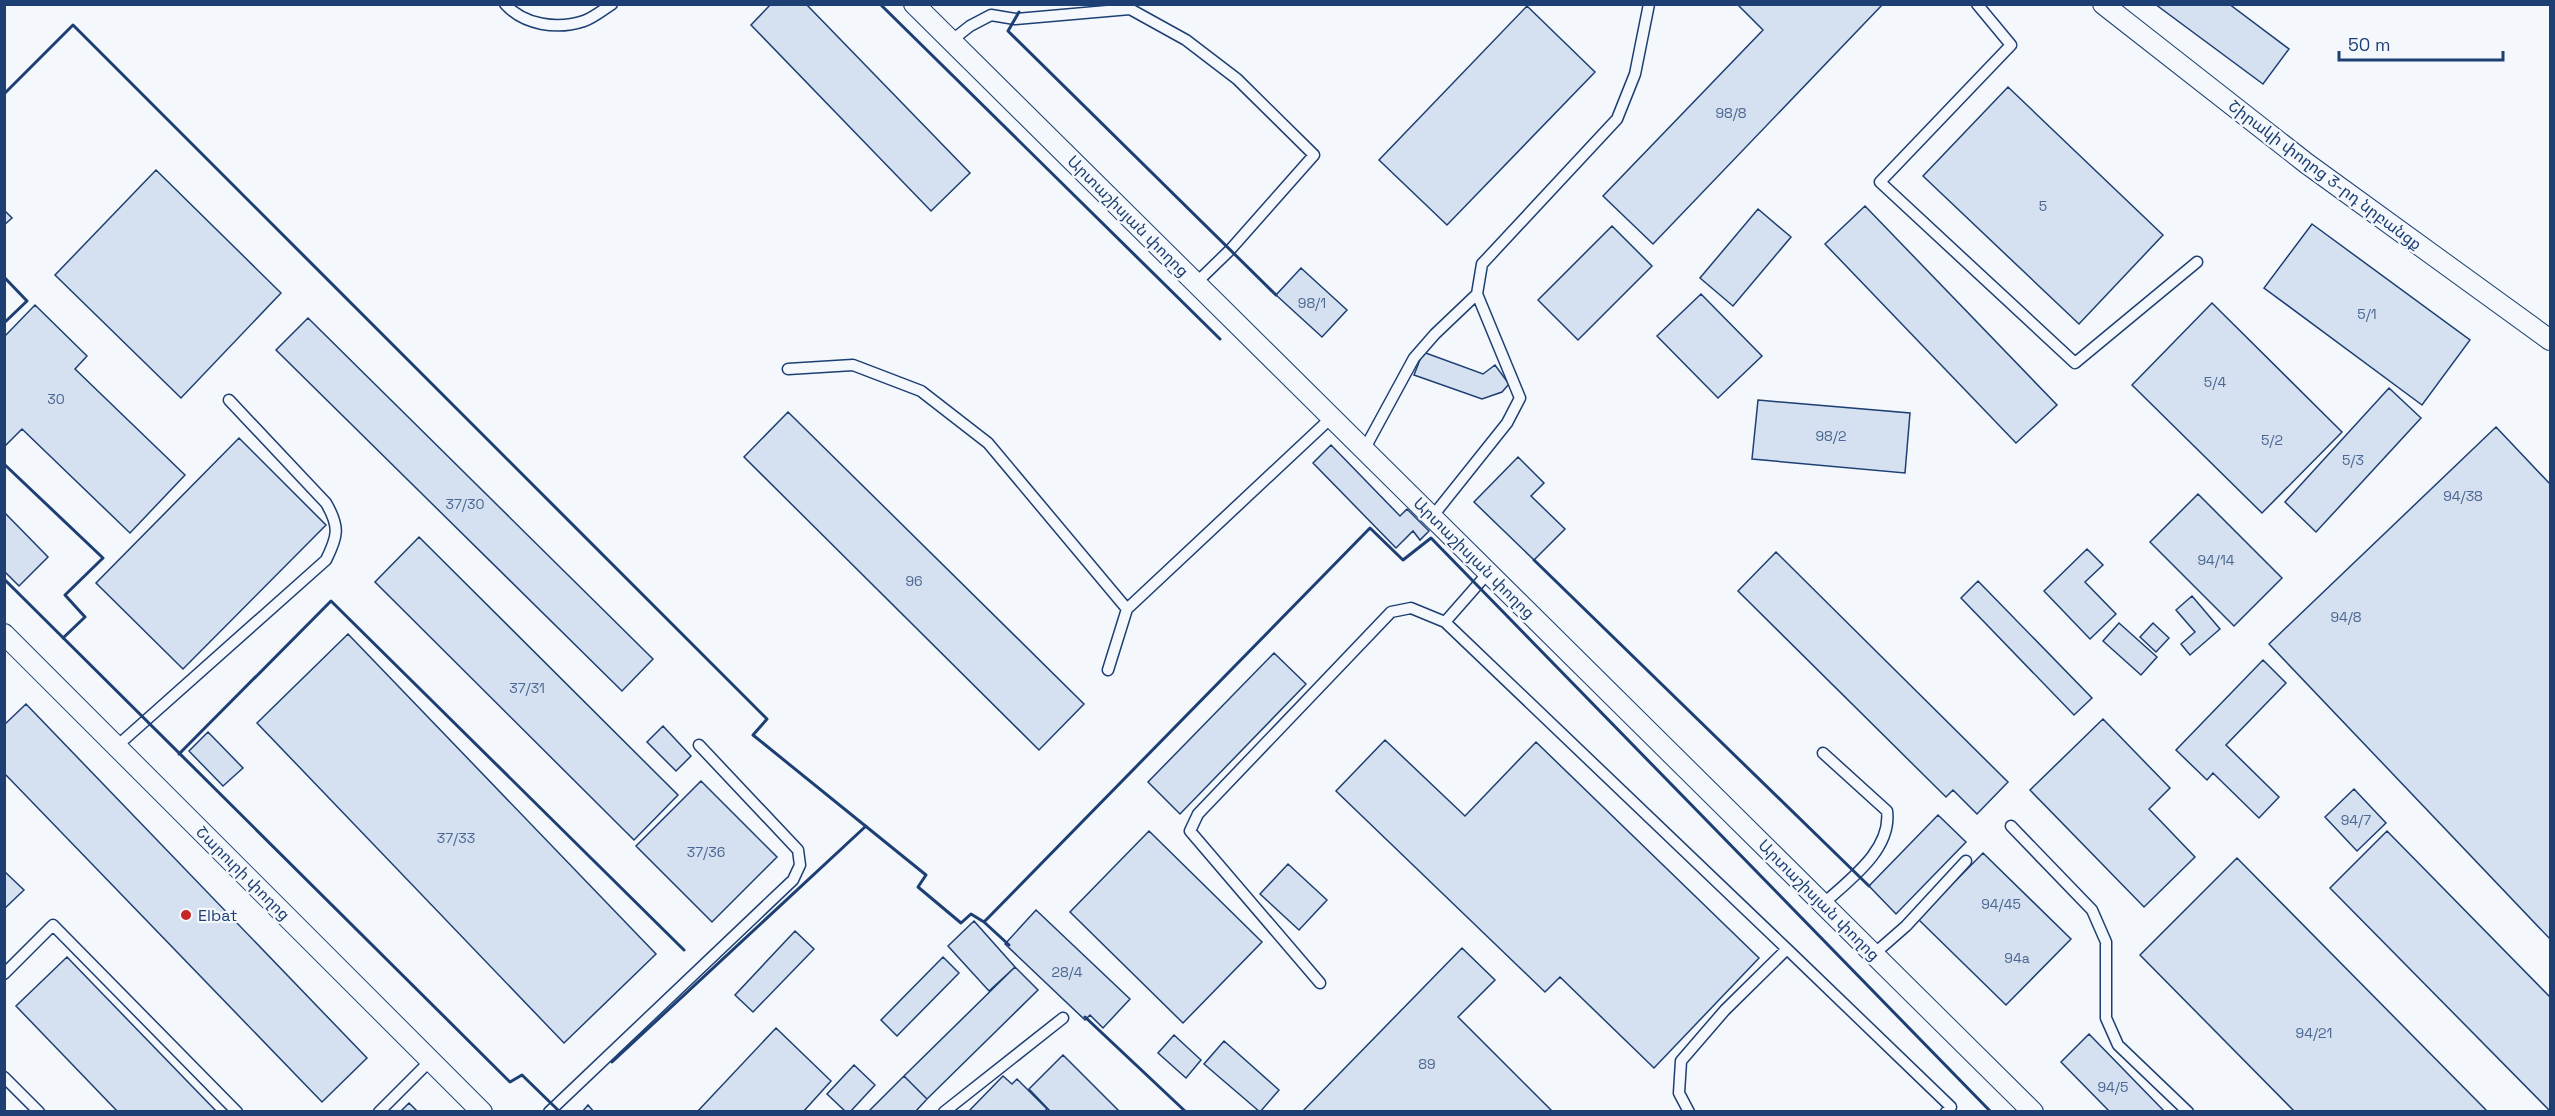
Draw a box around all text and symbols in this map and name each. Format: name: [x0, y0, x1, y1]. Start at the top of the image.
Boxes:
scale bar: [2339, 24, 2502, 62]
text: 50 m: [2348, 33, 2390, 56]
street label: Շիրակի փողոց 3-րդ նրբանցք: [2224, 95, 2426, 255]
house number: 98/8: [1715, 104, 1747, 122]
street label: Արտաշիսյան փողոց: [1063, 151, 1193, 281]
house number: 5: [2039, 197, 2047, 215]
house number: 98/1: [1298, 294, 1326, 312]
house number: 5/1: [2357, 305, 2377, 323]
house number: 5/4: [2204, 373, 2226, 391]
house number: 30: [47, 390, 65, 408]
house number: 98/2: [1816, 427, 1846, 445]
house number: 5/2: [2261, 431, 2283, 449]
house number: 5/3: [2342, 451, 2364, 469]
house number: 94/38: [2443, 487, 2483, 505]
street label: Արտաշիսյան փողոց: [1409, 493, 1539, 623]
house number: 37/30: [446, 495, 485, 513]
house number: 94/14: [2197, 551, 2235, 569]
house number: 96: [905, 572, 923, 590]
house number: 94/8: [2330, 608, 2362, 626]
house number: 37/31: [509, 679, 545, 697]
house number: 94/7: [2341, 811, 2371, 829]
street label: Շարուրի փողոց: [191, 821, 295, 925]
house number: 37/33: [437, 829, 475, 847]
street label: Արտաշիսյան փողոց: [1754, 835, 1884, 965]
house number: 37/36: [687, 843, 725, 861]
house number: 94/45: [1981, 895, 2021, 913]
place label: Elbat: [198, 905, 237, 926]
marker: Elbat: [179, 908, 193, 922]
house number: 94a: [2004, 949, 2030, 967]
house number: 28/4: [1051, 963, 1083, 981]
house number: 94/21: [2296, 1024, 2332, 1042]
house number: 89: [1418, 1055, 1436, 1073]
house number: 94/5: [2098, 1078, 2128, 1096]

